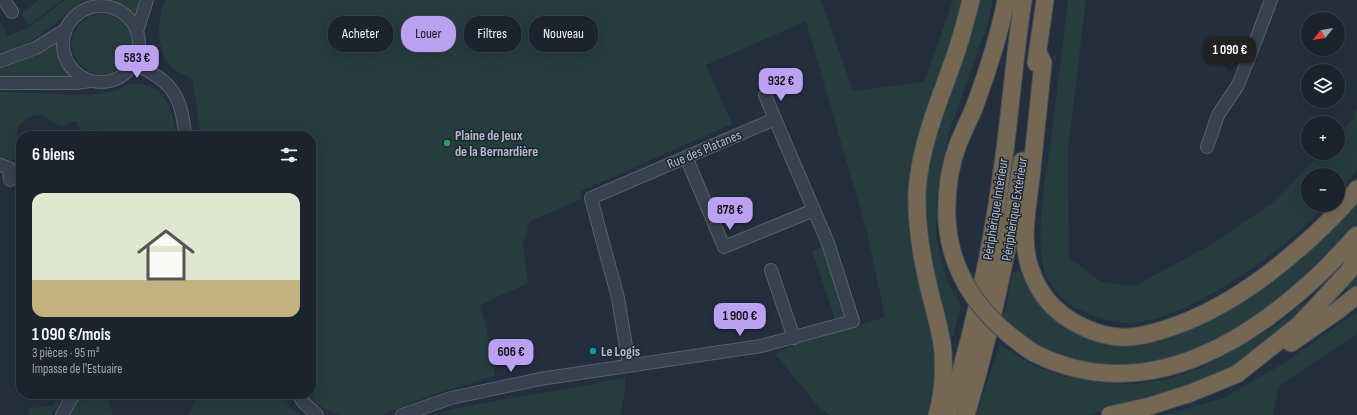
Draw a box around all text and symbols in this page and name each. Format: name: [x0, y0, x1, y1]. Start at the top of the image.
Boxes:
north arrow: [1301, 12, 1345, 56]
map controls: [1301, 12, 1345, 212]
chip: Acheter: [328, 16, 393, 52]
chip: Louer: [401, 16, 456, 52]
chip: Filtres: [464, 16, 521, 52]
chip: Nouveau: [529, 16, 598, 52]
pin: 1 090 €: [1193, 37, 1267, 71]
text: 1 090 €: [1213, 42, 1247, 58]
pin: 583 €: [109, 45, 165, 79]
text: 583 €: [124, 50, 150, 66]
button: layers: [1301, 64, 1345, 108]
pin: 932 €: [753, 68, 809, 102]
text: 932 €: [768, 73, 794, 89]
button: +: [1301, 116, 1345, 160]
street label: Rue des Platanes: [664, 126, 744, 173]
place label: Plaine de Jeux de la Bernardière: [455, 127, 538, 160]
marker: Plaine de Jeux de la Bernardière: [442, 138, 452, 148]
icon: filters: [278, 144, 300, 166]
text: 6 biens: [32, 145, 75, 165]
street label: Périphérique Extérieur: [998, 156, 1031, 262]
street label: Périphérique Intérieur: [979, 157, 1012, 261]
button: −: [1301, 168, 1345, 212]
pin: 878 €: [702, 197, 758, 231]
text: 878 €: [717, 202, 743, 218]
icon: home: [130, 219, 202, 291]
pin: 1 900 €: [703, 303, 777, 337]
text: 1 900 €: [723, 308, 757, 324]
text: 1 090 €/mois: [32, 325, 111, 345]
pin: 606 €: [483, 339, 539, 373]
place label: Le Logis: [601, 343, 640, 360]
text: 606 €: [497, 344, 525, 360]
text: 3 pièces · 95 m²: [32, 345, 100, 361]
marker: Le Logis: [588, 346, 598, 356]
text: Impasse de l'Estuaire: [32, 361, 123, 377]

